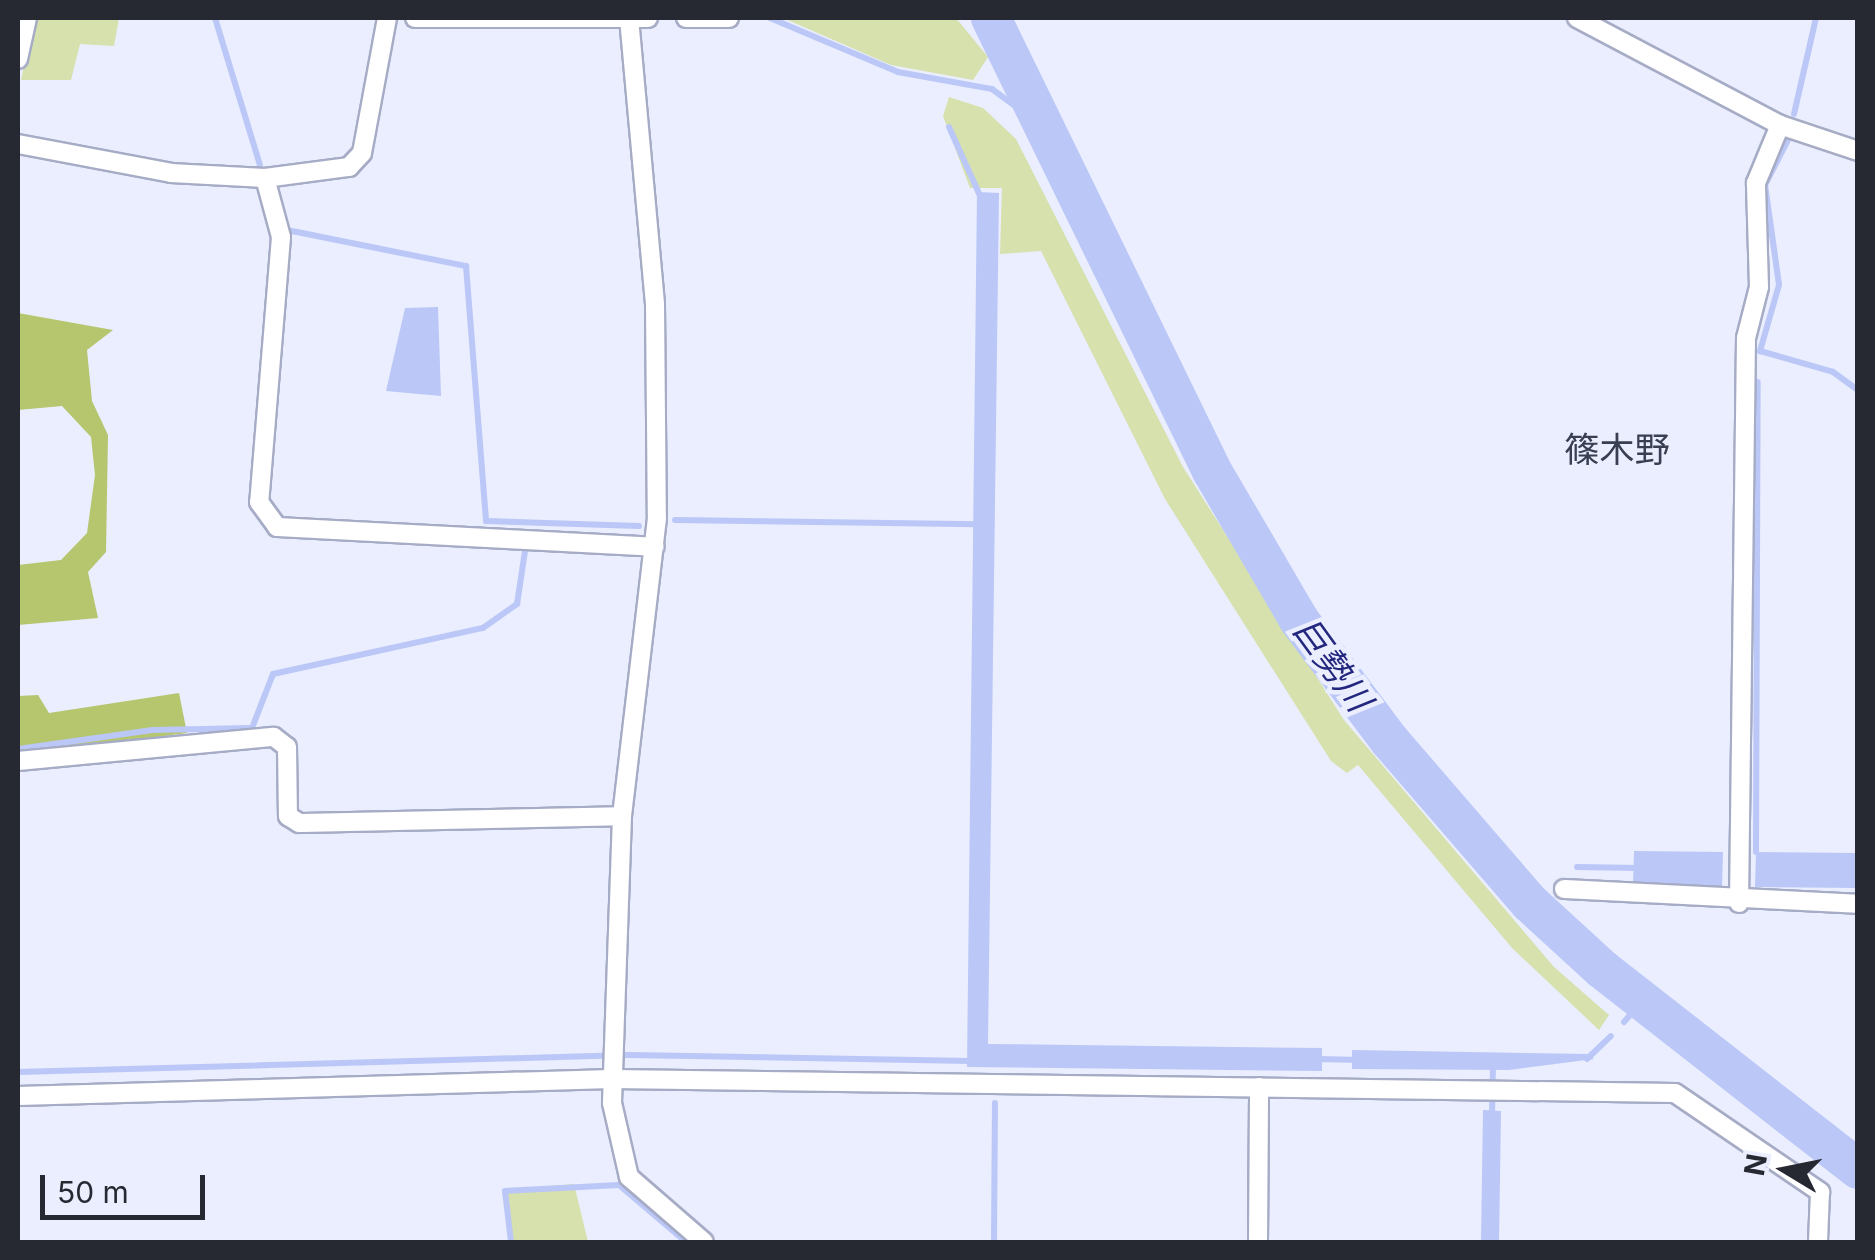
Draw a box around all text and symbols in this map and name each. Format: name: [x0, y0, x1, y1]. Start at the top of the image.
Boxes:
district label: 篠木野: [1565, 428, 1669, 470]
water label: 巨勢川: [1285, 609, 1381, 719]
north arrow: [1735, 1120, 1835, 1220]
text: N: [1737, 1151, 1774, 1178]
scale bar: [45, 1155, 210, 1217]
text: 50 m: [57, 1174, 129, 1210]

